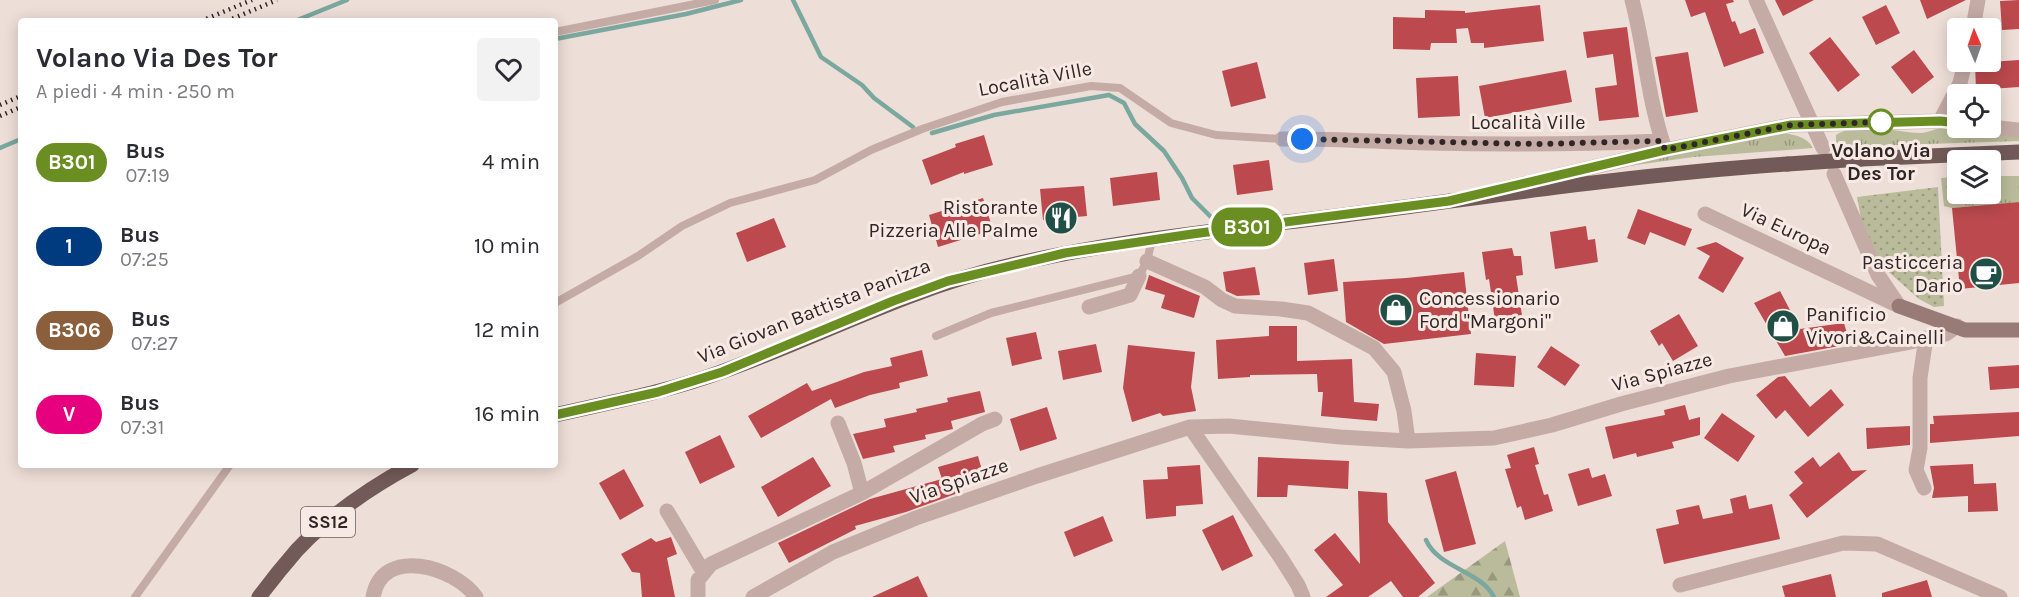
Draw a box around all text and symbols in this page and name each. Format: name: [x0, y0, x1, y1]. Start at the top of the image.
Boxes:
north arrow: [1947, 18, 2001, 72]
map controls: [1947, 18, 2001, 204]
button: heart: [477, 38, 540, 101]
text: Volano Via Des Tor: [36, 41, 278, 74]
street label: Località Ville: [976, 57, 1094, 101]
text: A piedi · 4 min · 250 m: [36, 80, 235, 103]
button: locate: [1947, 84, 2001, 138]
marker: Volano Via Des Tor: [1868, 109, 1894, 135]
street label: Località Ville: [1470, 111, 1586, 134]
your location: [1287, 124, 1317, 154]
text: Bus: [125, 138, 165, 164]
place label: Volano Via Des Tor: [1831, 139, 1931, 185]
text: 4 min: [482, 149, 540, 175]
text: B301: [48, 150, 95, 174]
button: layers: [1947, 150, 2001, 204]
text: 07:19: [125, 164, 170, 187]
place label: Ristorante Pizzeria Alle Palme: [868, 196, 1038, 242]
street label: Via Europa: [1737, 198, 1835, 260]
restaurant icon: Ristorante Pizzeria Alle Palme: [1043, 200, 1079, 236]
line badge: B301: [1205, 208, 1289, 246]
text: B301: [1223, 215, 1271, 239]
text: Bus: [120, 222, 160, 248]
text: 10 min: [474, 233, 540, 259]
text: 1: [65, 234, 73, 258]
text: 07:25: [120, 248, 169, 271]
place label: Pasticceria Dario: [1862, 251, 1963, 297]
street label: Via Giovan Battista Panizza: [694, 254, 934, 368]
cafe icon: Pasticceria Dario: [1968, 256, 2004, 292]
place label: Concessionario Ford "Margoni": [1419, 287, 1560, 333]
shop icon: Concessionario Ford "Margoni": [1378, 292, 1414, 328]
place label: Panificio Vivori&Cainelli: [1806, 303, 1944, 349]
text: Bus: [131, 306, 170, 332]
shop icon: Panificio Vivori&Cainelli: [1765, 308, 1801, 344]
text: 12 min: [474, 317, 540, 343]
text: B306: [48, 318, 101, 342]
text: 07:27: [131, 332, 178, 355]
street label: Via Spiazze: [1609, 348, 1715, 396]
text: Bus: [120, 390, 160, 416]
text: 16 min: [474, 401, 540, 427]
text: V: [63, 402, 75, 426]
text: 07:31: [120, 416, 164, 439]
street label: Via Spiazze: [907, 453, 1011, 509]
road number: SS12: [301, 507, 355, 537]

